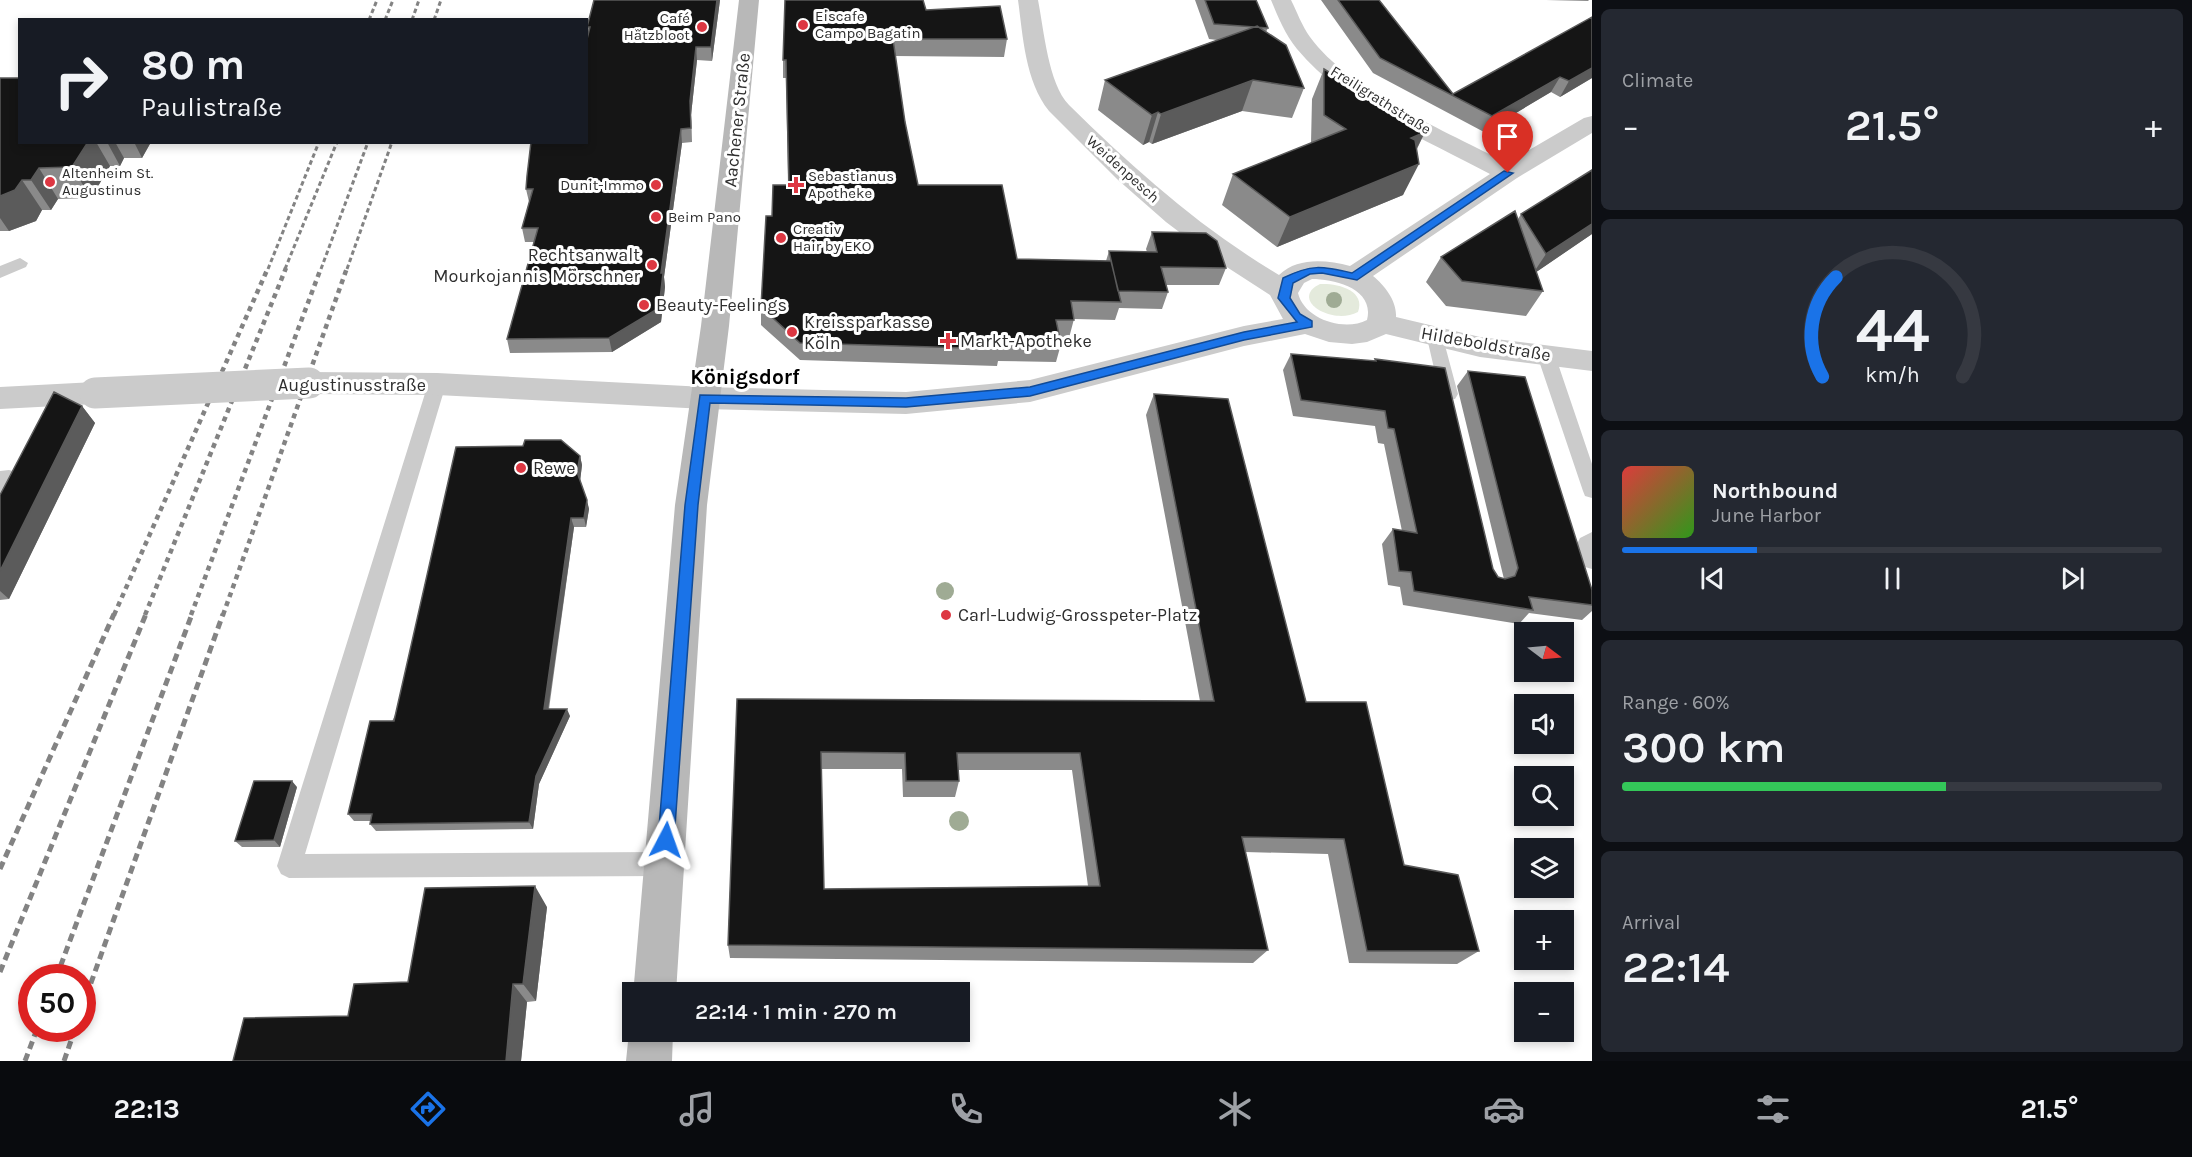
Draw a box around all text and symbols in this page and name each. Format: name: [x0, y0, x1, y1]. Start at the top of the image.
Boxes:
place label: Eiscafe Campo Bagatin: [815, 7, 920, 42]
place label: Café Hätzbloot: [624, 9, 690, 44]
marker: Eiscafe Campo Bagatin: [796, 18, 810, 32]
marker: Café Hätzbloot: [695, 20, 709, 34]
text: 80 m: [141, 40, 245, 90]
icon: right: [42, 42, 120, 120]
street label: Aachener Straße: [719, 52, 755, 188]
street label: Freiligrathstraße: [1327, 62, 1435, 138]
text: Climate: [1622, 69, 1693, 92]
text: Paulistraße: [141, 91, 282, 123]
text: 21.5°: [1845, 99, 1939, 151]
text: −: [1622, 107, 1639, 145]
text: +: [2145, 107, 2162, 145]
pin: [1482, 111, 1533, 173]
icon: arrive: [1491, 120, 1524, 153]
street label: Weidenpesch: [1083, 132, 1163, 206]
place label: Altenheim St. Augustinus: [62, 164, 154, 199]
place label: Sebastianus Apotheke: [808, 167, 894, 202]
marker: Altenheim St. Augustinus: [43, 175, 57, 189]
place label: Dunit-Immo: [560, 176, 644, 194]
marker: Dunit-Immo: [649, 178, 663, 192]
marker: Sebastianus Apotheke: [789, 178, 803, 192]
place label: Beim Pano: [668, 208, 741, 226]
marker: Beim Pano: [649, 210, 663, 224]
place label: Creativ Hair by EKO: [793, 220, 871, 255]
marker: Creativ Hair by EKO: [774, 231, 788, 245]
place label: Rechtsanwalt Mourkojannis Mörschner: [433, 244, 640, 287]
marker: Rechtsanwalt Mourkojannis Mörschner: [645, 258, 659, 272]
place label: Beauty-Feelings: [656, 294, 787, 316]
text: 44: [1855, 294, 1929, 367]
marker: Beauty-Feelings: [637, 298, 651, 312]
place label: Kreissparkasse Köln: [804, 311, 930, 354]
street label: Hildeboldstraße: [1419, 322, 1553, 366]
marker: Kreissparkasse Köln: [785, 325, 799, 339]
place label: Markt-Apotheke: [960, 330, 1092, 352]
marker: Markt-Apotheke: [941, 334, 955, 348]
text: km/h: [1865, 363, 1919, 388]
district label: Königsdorf: [690, 365, 800, 389]
street label: Augustinusstraße: [278, 374, 426, 396]
place label: Rewe: [533, 457, 576, 479]
marker: Rewe: [514, 461, 528, 475]
text: Northbound: [1712, 478, 1838, 504]
text: June Harbor: [1712, 504, 1821, 527]
icon: previous: [1696, 562, 1729, 595]
icon: pause: [1876, 562, 1909, 595]
icon: next: [2056, 562, 2089, 595]
place label: Carl-Ludwig-Grosspeter-Platz: [958, 604, 1197, 626]
marker: Carl-Ludwig-Grosspeter-Platz: [939, 608, 953, 622]
north arrow: [1514, 622, 1574, 682]
map controls: [1514, 622, 1574, 1042]
text: Range · 60%: [1622, 691, 1730, 714]
button: sound: [1514, 694, 1574, 754]
text: 300 km: [1622, 721, 1786, 773]
button: search: [1514, 766, 1574, 826]
position arrow: [634, 808, 698, 872]
button: layers: [1514, 838, 1574, 898]
button: +: [1514, 910, 1574, 970]
text: Arrival: [1622, 911, 1681, 934]
text: 22:14: [1622, 941, 1730, 993]
speed limit sign: 50: [18, 964, 96, 1042]
button: −: [1514, 982, 1574, 1042]
text: 22:14 · 1 min · 270 m: [695, 999, 897, 1025]
icon: directions: [407, 1088, 449, 1130]
icon: music: [676, 1088, 718, 1130]
icon: phone: [945, 1088, 987, 1130]
icon: climate: [1214, 1088, 1256, 1130]
icon: car: [1483, 1088, 1525, 1130]
icon: filters: [1752, 1088, 1794, 1130]
text: 22:13: [113, 1093, 180, 1125]
text: 21.5°: [2021, 1093, 2079, 1125]

